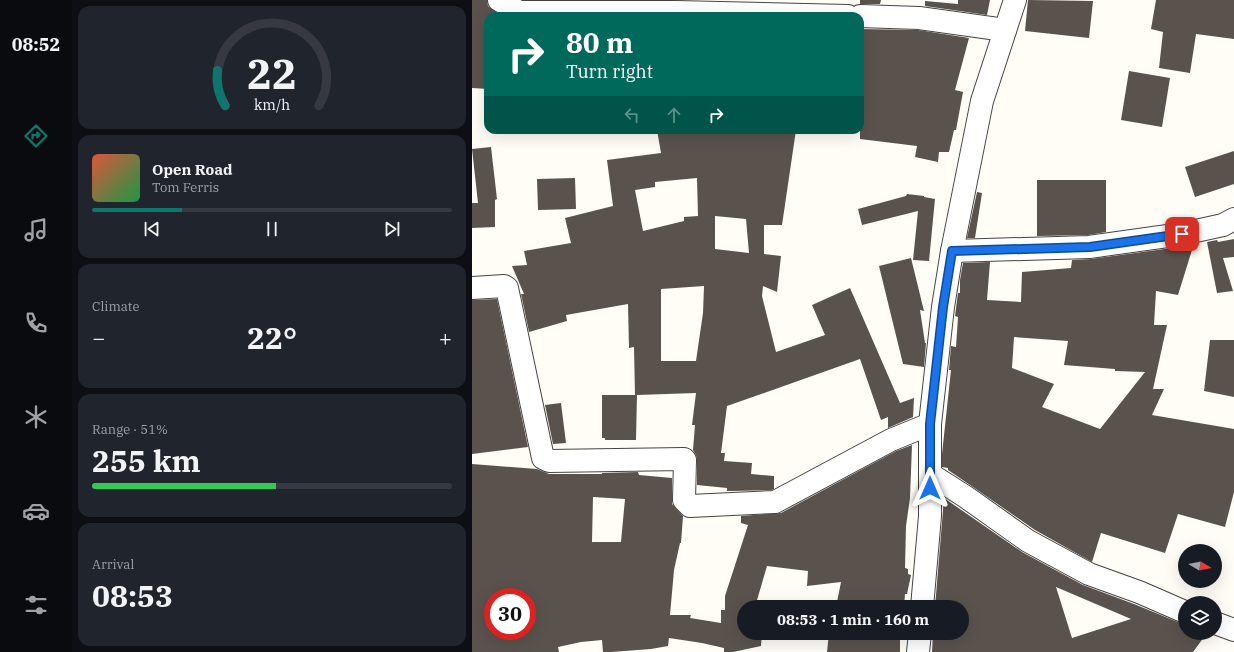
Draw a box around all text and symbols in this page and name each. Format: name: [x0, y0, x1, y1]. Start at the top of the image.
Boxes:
text: 80 m: [566, 24, 633, 61]
icon: right: [500, 28, 552, 80]
text: 08:52: [12, 33, 60, 56]
text: 22: [247, 45, 297, 99]
text: Turn right: [566, 60, 653, 83]
text: km/h: [254, 94, 290, 113]
icon: left: [621, 104, 643, 126]
icon: ahead: [663, 104, 685, 126]
icon: right: [705, 104, 727, 126]
icon: directions: [22, 122, 50, 150]
text: Open Road: [152, 160, 232, 179]
text: Tom Ferris: [152, 179, 219, 196]
icon: music: [22, 216, 50, 244]
pin: [1165, 217, 1199, 251]
icon: previous: [141, 218, 163, 240]
icon: pause: [261, 218, 283, 240]
icon: next: [381, 218, 403, 240]
icon: arrive: [1171, 223, 1193, 245]
text: Climate: [92, 298, 139, 315]
icon: phone: [22, 309, 50, 337]
text: 22°: [247, 318, 297, 357]
text: −: [92, 323, 105, 352]
text: +: [439, 323, 452, 352]
icon: climate: [22, 403, 50, 431]
text: Range · 51%: [92, 421, 168, 438]
text: 255 km: [92, 441, 201, 480]
position arrow: [909, 467, 951, 509]
icon: car: [22, 497, 50, 525]
north arrow: [1178, 544, 1222, 588]
map controls: [1178, 544, 1222, 640]
text: Arrival: [92, 556, 134, 573]
text: 08:53: [92, 576, 173, 615]
speed limit sign: 30: [484, 588, 536, 640]
icon: filters: [22, 591, 50, 619]
button: layers: [1178, 596, 1222, 640]
text: 08:53 · 1 min · 160 m: [777, 610, 929, 629]

